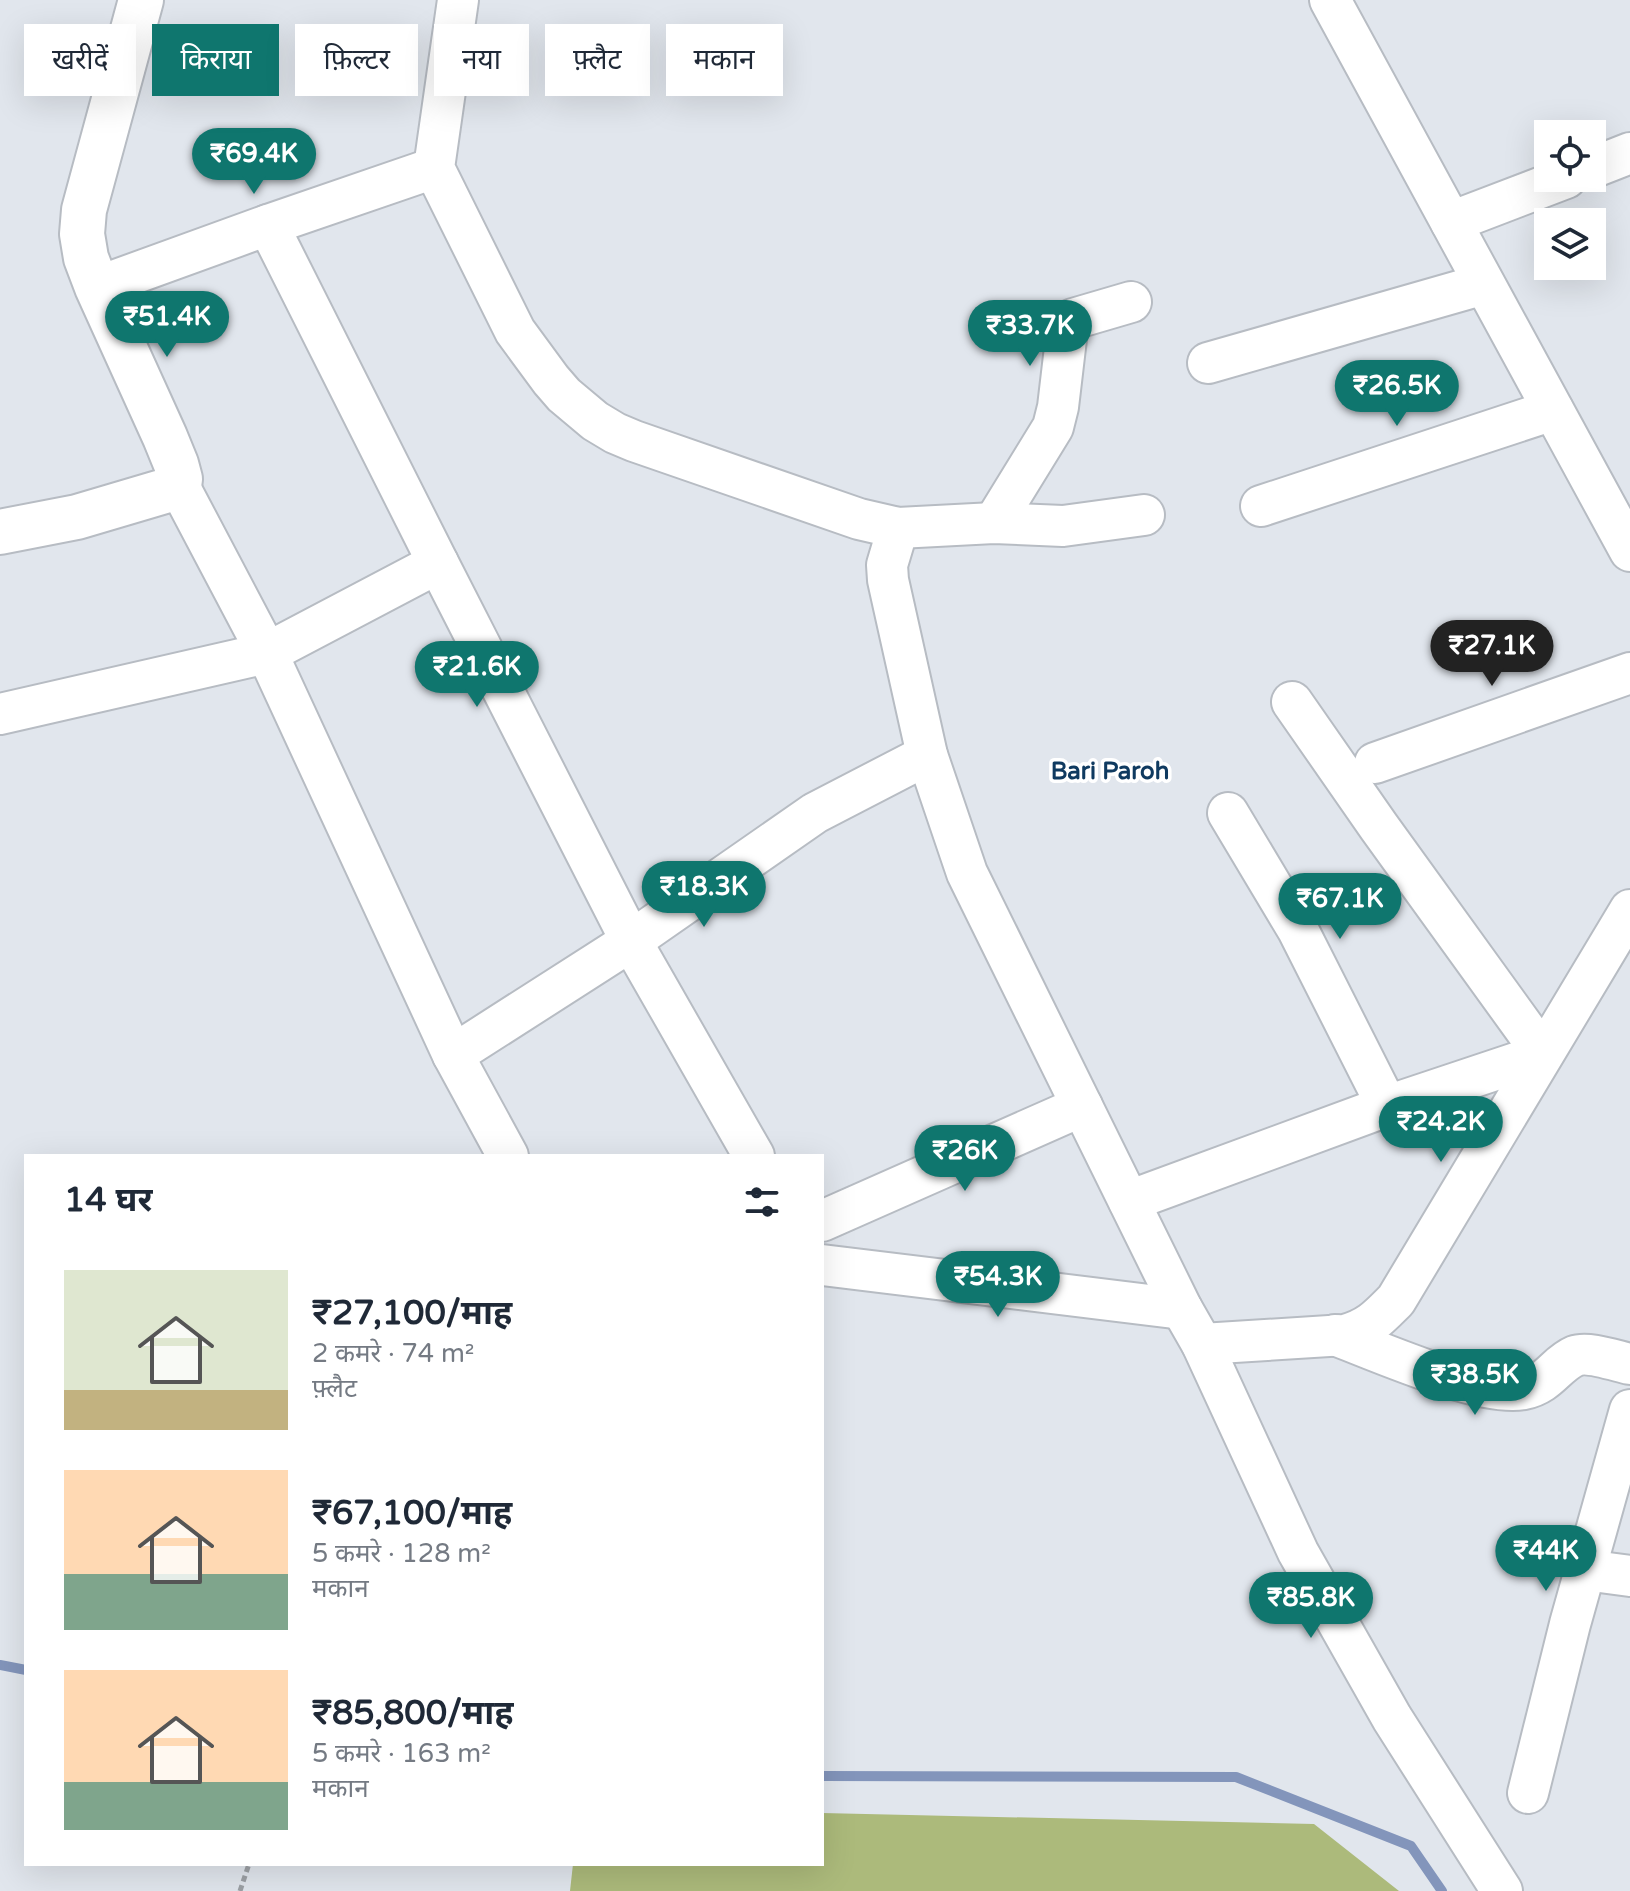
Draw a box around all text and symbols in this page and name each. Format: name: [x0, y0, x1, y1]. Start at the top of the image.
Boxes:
chip: खरीदें: [24, 24, 136, 96]
chip: किराया: [152, 24, 279, 96]
chip: फ़िल्टर: [295, 24, 418, 96]
chip: नया: [434, 24, 529, 96]
chip: फ़्लैट: [545, 24, 650, 96]
chip: मकान: [666, 24, 783, 96]
map controls: [1534, 120, 1606, 280]
button: locate: [1534, 120, 1606, 192]
pin: ₹69.4K: [189, 128, 319, 196]
text: ₹69.4K: [210, 138, 298, 169]
button: layers: [1534, 208, 1606, 280]
pin: ₹51.4K: [102, 291, 232, 359]
pin: ₹33.7K: [965, 300, 1095, 368]
text: ₹51.4K: [123, 301, 211, 332]
text: ₹33.7K: [986, 310, 1074, 341]
pin: ₹26.5K: [1332, 360, 1462, 428]
text: ₹26.5K: [1353, 370, 1441, 401]
pin: ₹27.1K: [1427, 620, 1557, 688]
text: ₹27.1K: [1448, 630, 1536, 661]
pin: ₹21.6K: [412, 641, 542, 709]
text: ₹21.6K: [433, 651, 521, 682]
district label: Bari Paroh: [1051, 757, 1169, 786]
pin: ₹18.3K: [639, 861, 769, 929]
text: ₹18.3K: [660, 871, 748, 902]
pin: ₹67.1K: [1275, 873, 1405, 941]
text: ₹67.1K: [1296, 883, 1384, 914]
pin: ₹24.2K: [1376, 1096, 1506, 1164]
text: ₹24.2K: [1397, 1106, 1485, 1137]
pin: ₹26K: [918, 1125, 1012, 1193]
text: ₹26K: [932, 1135, 998, 1166]
text: 14 घर: [64, 1180, 153, 1221]
icon: filters: [740, 1180, 784, 1224]
pin: ₹54.3K: [933, 1251, 1063, 1319]
text: ₹54.3K: [954, 1261, 1042, 1292]
text: ₹27,100/माह: [312, 1293, 512, 1334]
icon: home: [128, 1302, 224, 1398]
text: 2 कमरे · 74 m²: [312, 1338, 474, 1369]
pin: ₹38.5K: [1410, 1349, 1540, 1417]
text: ₹38.5K: [1431, 1359, 1519, 1390]
text: फ़्लैट: [312, 1373, 357, 1404]
text: ₹67,100/माह: [312, 1493, 512, 1534]
icon: home: [128, 1502, 224, 1598]
pin: ₹44K: [1499, 1525, 1593, 1593]
text: ₹44K: [1513, 1535, 1579, 1566]
text: 5 कमरे · 128 m²: [312, 1538, 491, 1569]
pin: ₹85.8K: [1246, 1572, 1376, 1640]
text: मकान: [312, 1573, 369, 1604]
text: ₹85.8K: [1267, 1582, 1355, 1613]
text: ₹85,800/माह: [312, 1693, 513, 1734]
icon: home: [128, 1702, 224, 1798]
text: 5 कमरे · 163 m²: [312, 1738, 491, 1769]
text: मकान: [312, 1773, 369, 1804]

